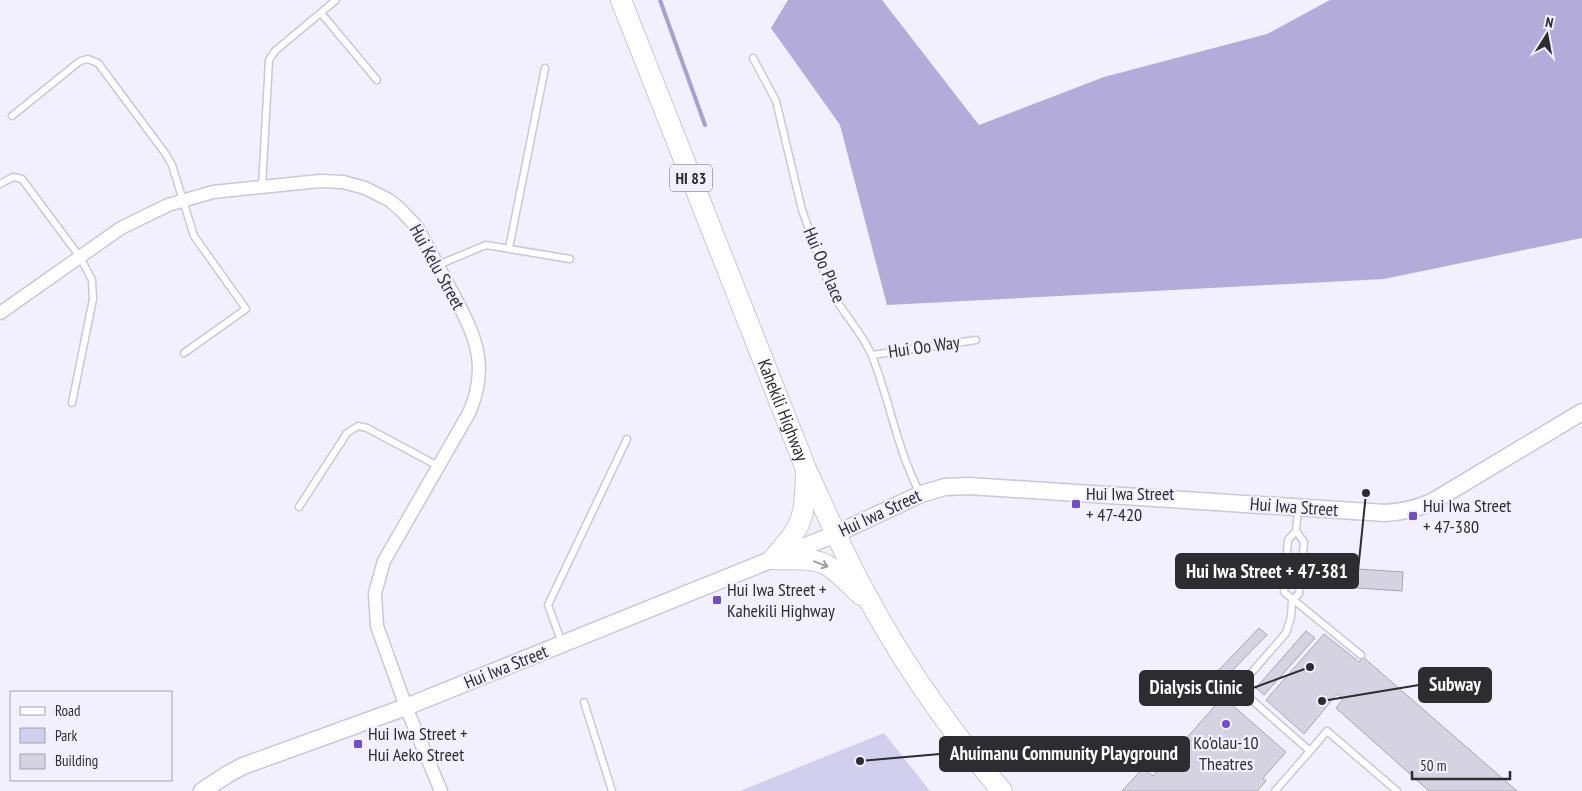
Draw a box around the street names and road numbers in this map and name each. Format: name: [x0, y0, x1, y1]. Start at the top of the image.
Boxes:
road number: HI 83: [670, 164, 712, 192]
street label: Hui Kelu Street: [405, 220, 470, 313]
street label: Hui Oo Place: [798, 224, 851, 306]
street label: Hui Oo Way: [887, 330, 961, 363]
street label: Kahekili Highway: [753, 356, 814, 465]
street label: Hui Iwa Street: [835, 483, 925, 542]
street label: Hui Iwa Street: [1249, 492, 1339, 521]
street label: Hui Iwa Street: [461, 639, 551, 694]

